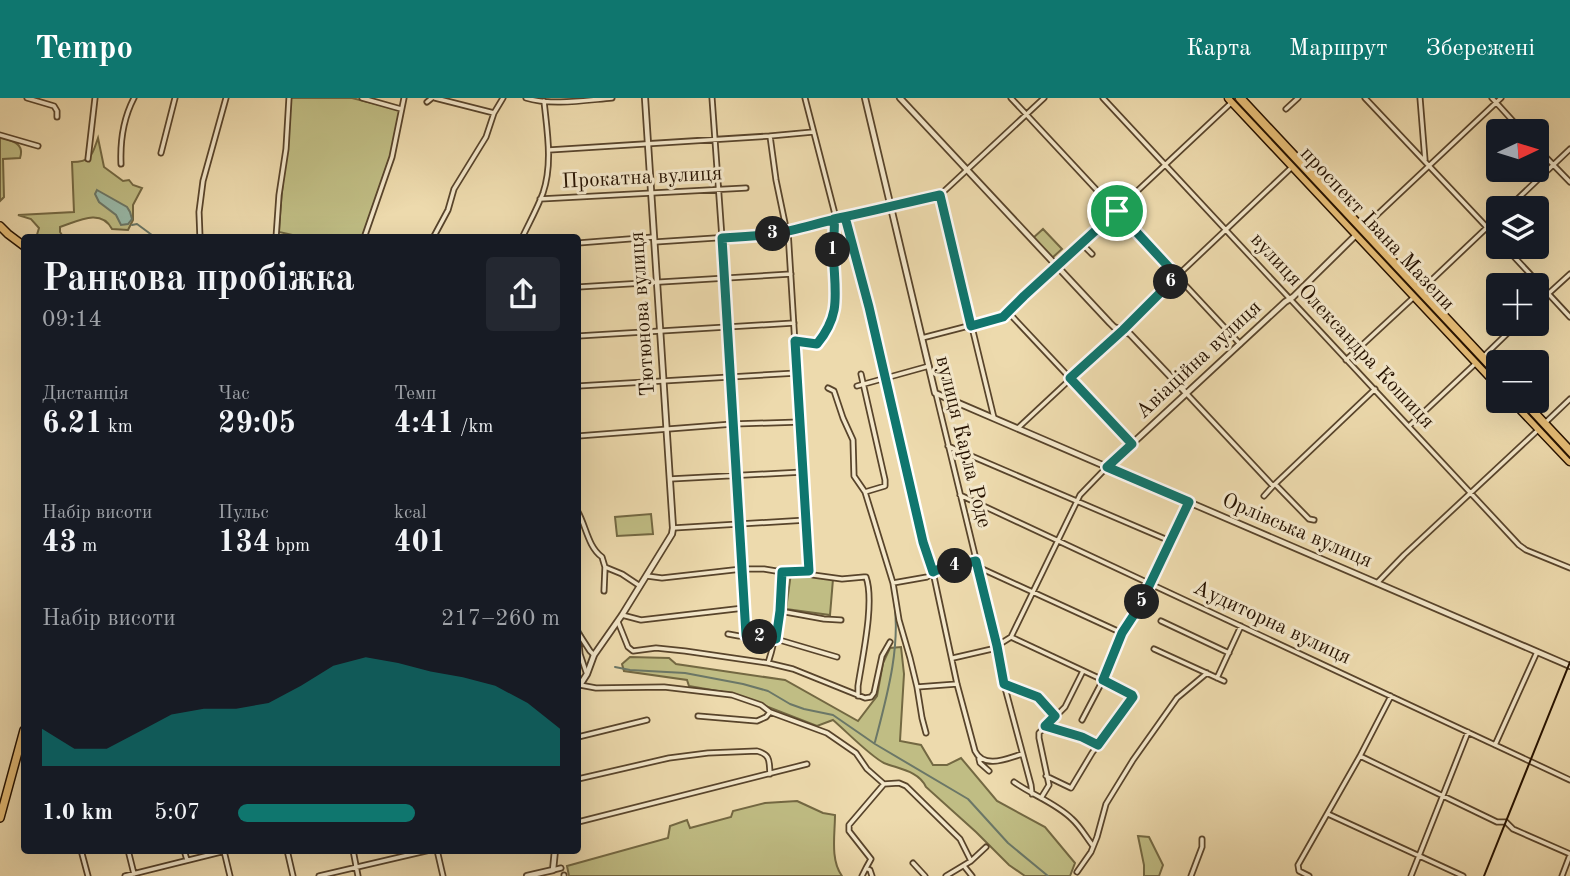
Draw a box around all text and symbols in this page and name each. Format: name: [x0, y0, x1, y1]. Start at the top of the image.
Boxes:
text: Tempo: [35, 33, 133, 66]
text: Карта: [1186, 37, 1251, 61]
text: Маршрут: [1289, 37, 1388, 61]
text: Збережені: [1426, 37, 1535, 61]
north arrow: [1486, 119, 1549, 182]
map controls: [1486, 119, 1549, 413]
street label: проспект Івана Мазепи: [1296, 143, 1458, 315]
street label: Прокатна вулиця: [561, 163, 723, 193]
pin: [1087, 181, 1147, 241]
icon: arrive: [1098, 192, 1136, 230]
button: layers: [1486, 196, 1549, 259]
pin: 3: [756, 216, 790, 252]
text: 3: [767, 224, 778, 243]
street label: вулиця Олександра Кошиця: [1246, 229, 1438, 433]
street label: Тютюнова вулиця: [627, 231, 659, 397]
pin: 1: [816, 232, 850, 268]
text: 1: [827, 240, 838, 259]
button: share: [486, 257, 560, 331]
text: Ранкова пробіжка: [42, 261, 355, 299]
pin: 6: [1154, 264, 1188, 300]
text: 6: [1165, 272, 1176, 291]
button: +: [1486, 273, 1549, 336]
street label: Авіаційна вулиця: [1132, 297, 1266, 423]
text: 09:14: [42, 308, 102, 331]
button: −: [1486, 350, 1549, 413]
street label: вулиця Карла Роде: [931, 354, 995, 530]
text: Дистанція: [42, 385, 129, 404]
text: Час: [218, 385, 250, 404]
text: Темп: [394, 385, 436, 404]
text: 6.21: [42, 409, 103, 439]
text: 29:05: [218, 409, 296, 439]
text: 4:41: [394, 409, 455, 439]
text: km: [103, 418, 133, 437]
text: /km: [455, 418, 493, 437]
street label: Орлівська вулиця: [1219, 490, 1375, 572]
text: Набір висоти: [42, 504, 152, 523]
text: Пульс: [218, 504, 269, 523]
text: kcal: [394, 504, 427, 523]
text: 43: [42, 528, 77, 558]
text: 134: [218, 528, 270, 558]
text: 401: [394, 528, 446, 558]
text: m: [77, 537, 97, 556]
text: bpm: [270, 537, 310, 556]
pin: 4: [937, 548, 972, 584]
text: 4: [949, 556, 960, 575]
street label: Аудиторна вулиця: [1190, 577, 1354, 669]
pin: 5: [1124, 584, 1160, 620]
text: 5: [1136, 592, 1147, 611]
text: Набір висоти: [42, 607, 176, 630]
text: 217–260 m: [441, 607, 560, 630]
pin: 2: [742, 620, 778, 654]
text: 2: [754, 627, 765, 646]
text: 1.0 km: [42, 801, 113, 824]
text: 5:07: [154, 801, 200, 824]

